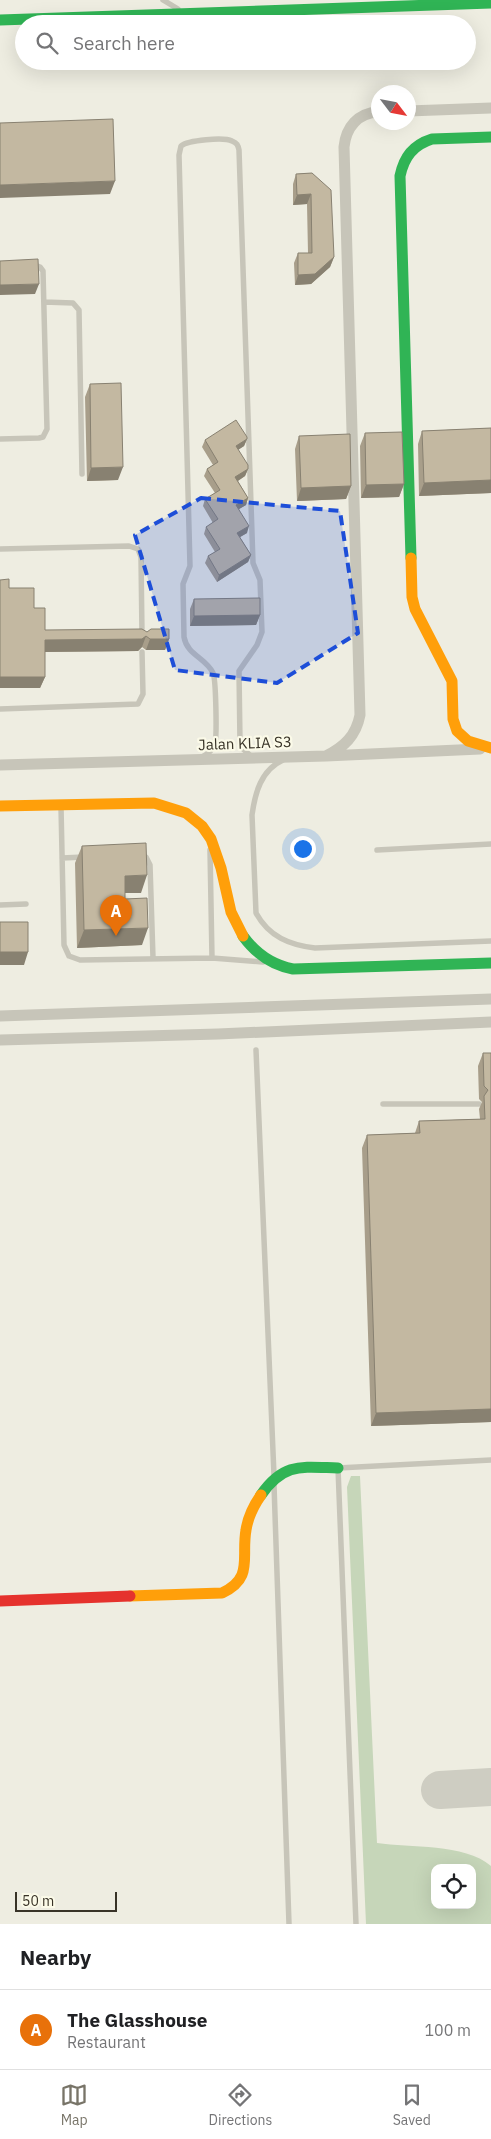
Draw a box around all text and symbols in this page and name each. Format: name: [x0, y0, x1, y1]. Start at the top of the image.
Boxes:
search box: [15, 15, 476, 70]
icon: search: [33, 29, 61, 57]
text: Search here: [73, 31, 175, 55]
north arrow: [371, 85, 416, 130]
street label: Jalan KLIA S3: [198, 732, 292, 754]
your location: [290, 836, 316, 862]
pin: A: [100, 895, 132, 936]
map controls: [431, 1864, 476, 1909]
button: locate: [431, 1864, 476, 1909]
scale bar: [15, 1889, 118, 1912]
text: 50 m: [22, 1892, 54, 1910]
text: Nearby: [20, 1943, 91, 1971]
text: The Glasshouse: [67, 2008, 207, 2032]
text: A: [31, 2020, 41, 2040]
text: 100 m: [424, 2020, 471, 2040]
text: Restaurant: [67, 2032, 146, 2052]
tab: Map: [60, 2081, 88, 2129]
tab: Directions: [209, 2081, 272, 2129]
tab: Saved: [393, 2081, 431, 2129]

